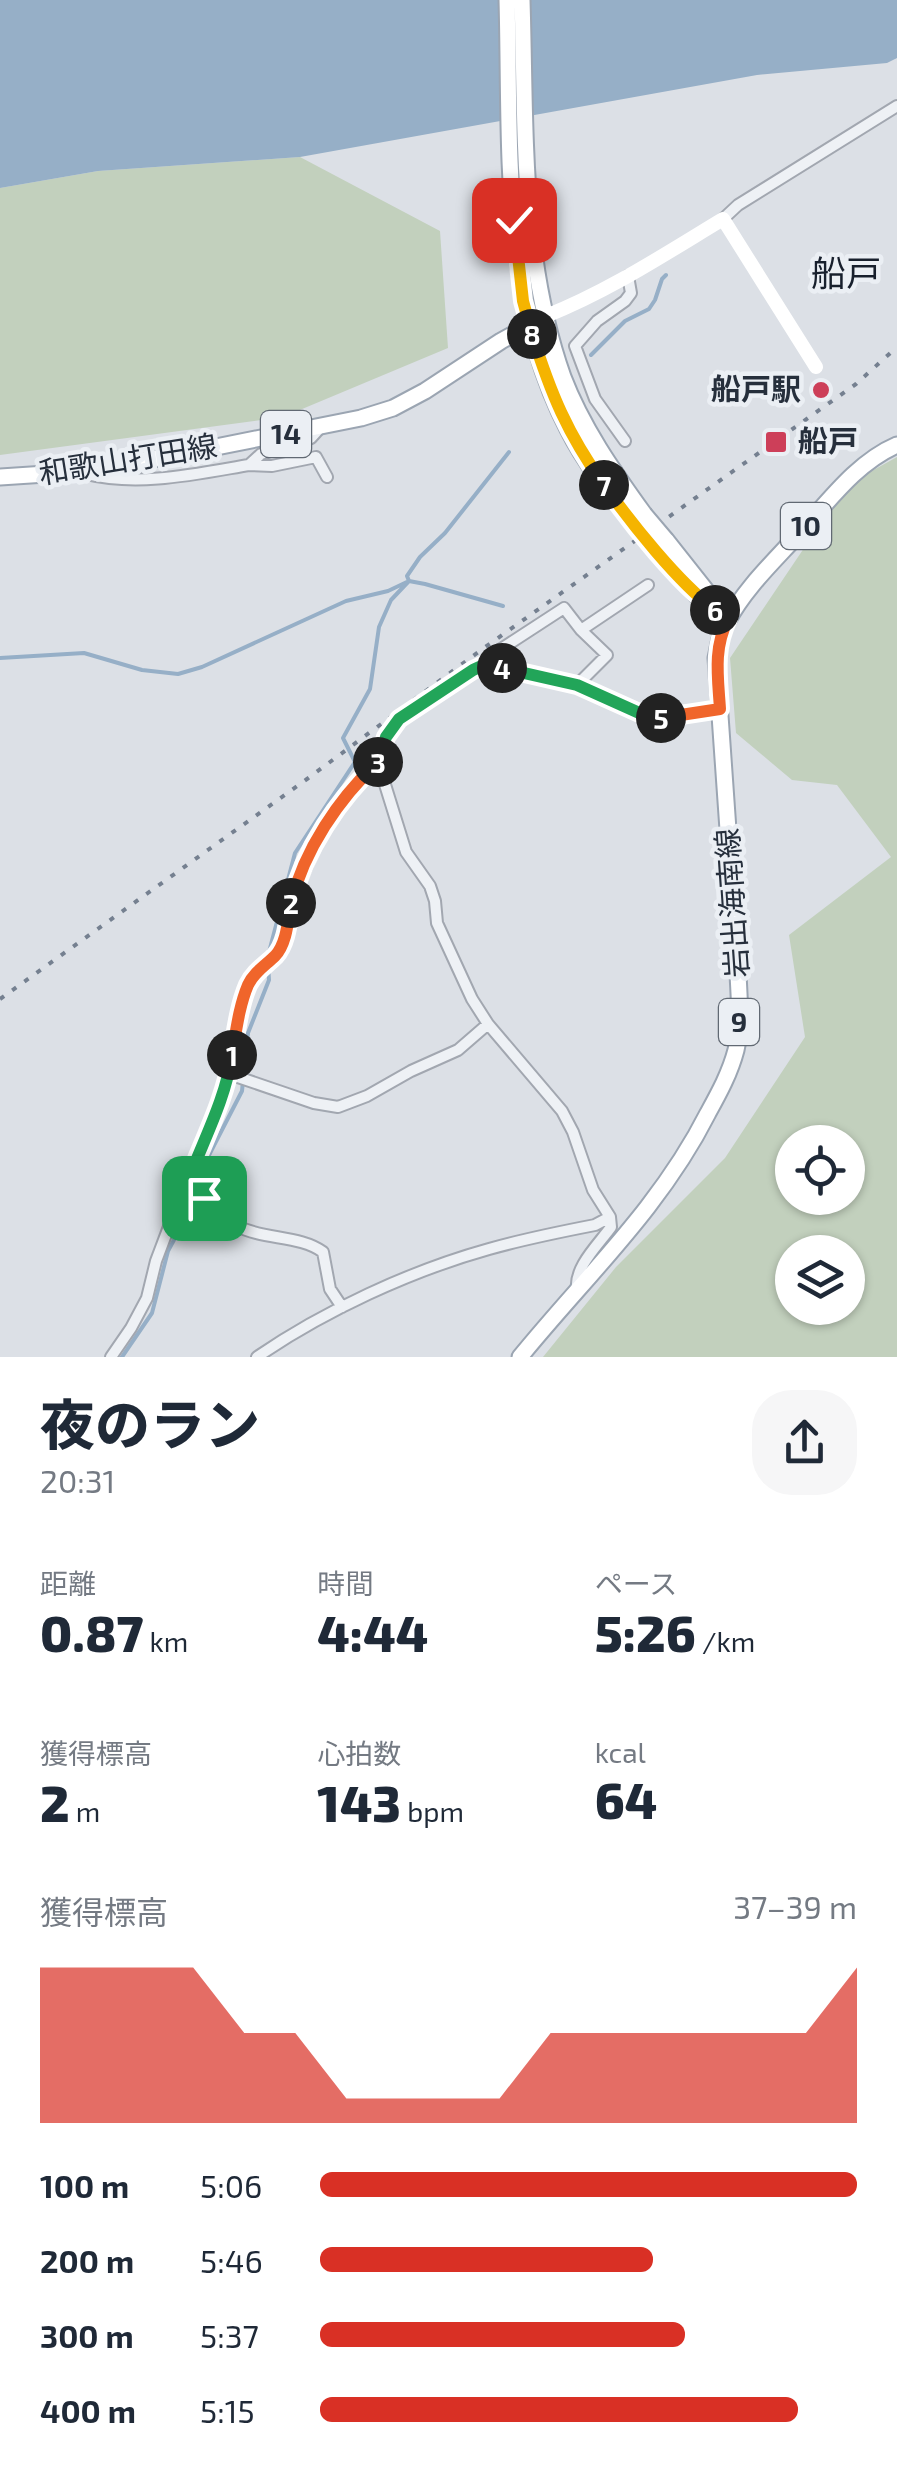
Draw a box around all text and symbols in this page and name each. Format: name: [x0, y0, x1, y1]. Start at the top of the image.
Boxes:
pin: [472, 178, 557, 263]
icon: check: [487, 193, 542, 248]
district label: 船戸: [811, 251, 881, 293]
pin: 8: [507, 309, 557, 359]
text: 8: [523, 317, 541, 351]
place label: 船戸駅: [711, 370, 801, 406]
marker: 船戸駅: [810, 379, 832, 401]
road number: 14: [261, 411, 311, 457]
place label: 船戸: [798, 422, 858, 458]
street label: 和歌山打田線: [36, 426, 219, 490]
marker: 船戸: [763, 429, 789, 455]
pin: 7: [579, 460, 629, 510]
text: 7: [597, 468, 611, 502]
road number: 10: [781, 503, 831, 549]
pin: 6: [690, 585, 740, 635]
text: 6: [707, 593, 723, 627]
pin: 4: [477, 643, 527, 693]
text: 4: [493, 651, 511, 685]
pin: 5: [636, 693, 686, 743]
text: 5: [653, 701, 669, 735]
pin: 3: [353, 737, 403, 787]
text: 3: [370, 745, 386, 779]
street label: 岩出海南線: [708, 827, 754, 979]
pin: 2: [266, 878, 316, 928]
text: 2: [283, 886, 299, 920]
road number: 9: [719, 999, 759, 1045]
pin: 1: [207, 1030, 257, 1080]
text: 1: [226, 1038, 238, 1072]
map controls: [775, 1125, 865, 1325]
button: locate: [775, 1125, 865, 1215]
pin: [162, 1156, 247, 1241]
icon: arrive: [177, 1171, 232, 1226]
button: layers: [775, 1235, 865, 1325]
text: 夜のラン: [40, 1390, 260, 1456]
button: share: [752, 1390, 857, 1495]
text: 20:31: [40, 1461, 115, 1499]
text: 距離: [40, 1566, 96, 1600]
text: 時間: [317, 1566, 373, 1600]
text: ペース: [595, 1566, 677, 1600]
text: 0.87: [40, 1602, 143, 1662]
text: 4:44: [317, 1602, 428, 1662]
text: 5:26: [595, 1602, 696, 1662]
text: km: [143, 1624, 188, 1658]
text: /km: [696, 1624, 755, 1658]
text: kcal: [595, 1735, 646, 1769]
text: 獲得標高: [40, 1736, 152, 1770]
text: 心拍数: [317, 1736, 401, 1770]
text: 64: [595, 1769, 657, 1829]
text: 2: [40, 1772, 70, 1832]
text: 143: [317, 1772, 401, 1832]
text: m: [70, 1794, 100, 1828]
text: bpm: [401, 1794, 464, 1828]
text: 37–39 m: [733, 1887, 857, 1925]
text: 獲得標高: [40, 1892, 168, 1930]
text: 100 m: [40, 2166, 129, 2204]
text: 5:06: [200, 2166, 262, 2204]
text: 200 m: [40, 2241, 134, 2279]
text: 5:46: [200, 2241, 263, 2279]
text: 300 m: [40, 2316, 134, 2354]
text: 5:37: [200, 2316, 259, 2354]
text: 400 m: [40, 2391, 136, 2429]
text: 5:15: [200, 2391, 255, 2429]

